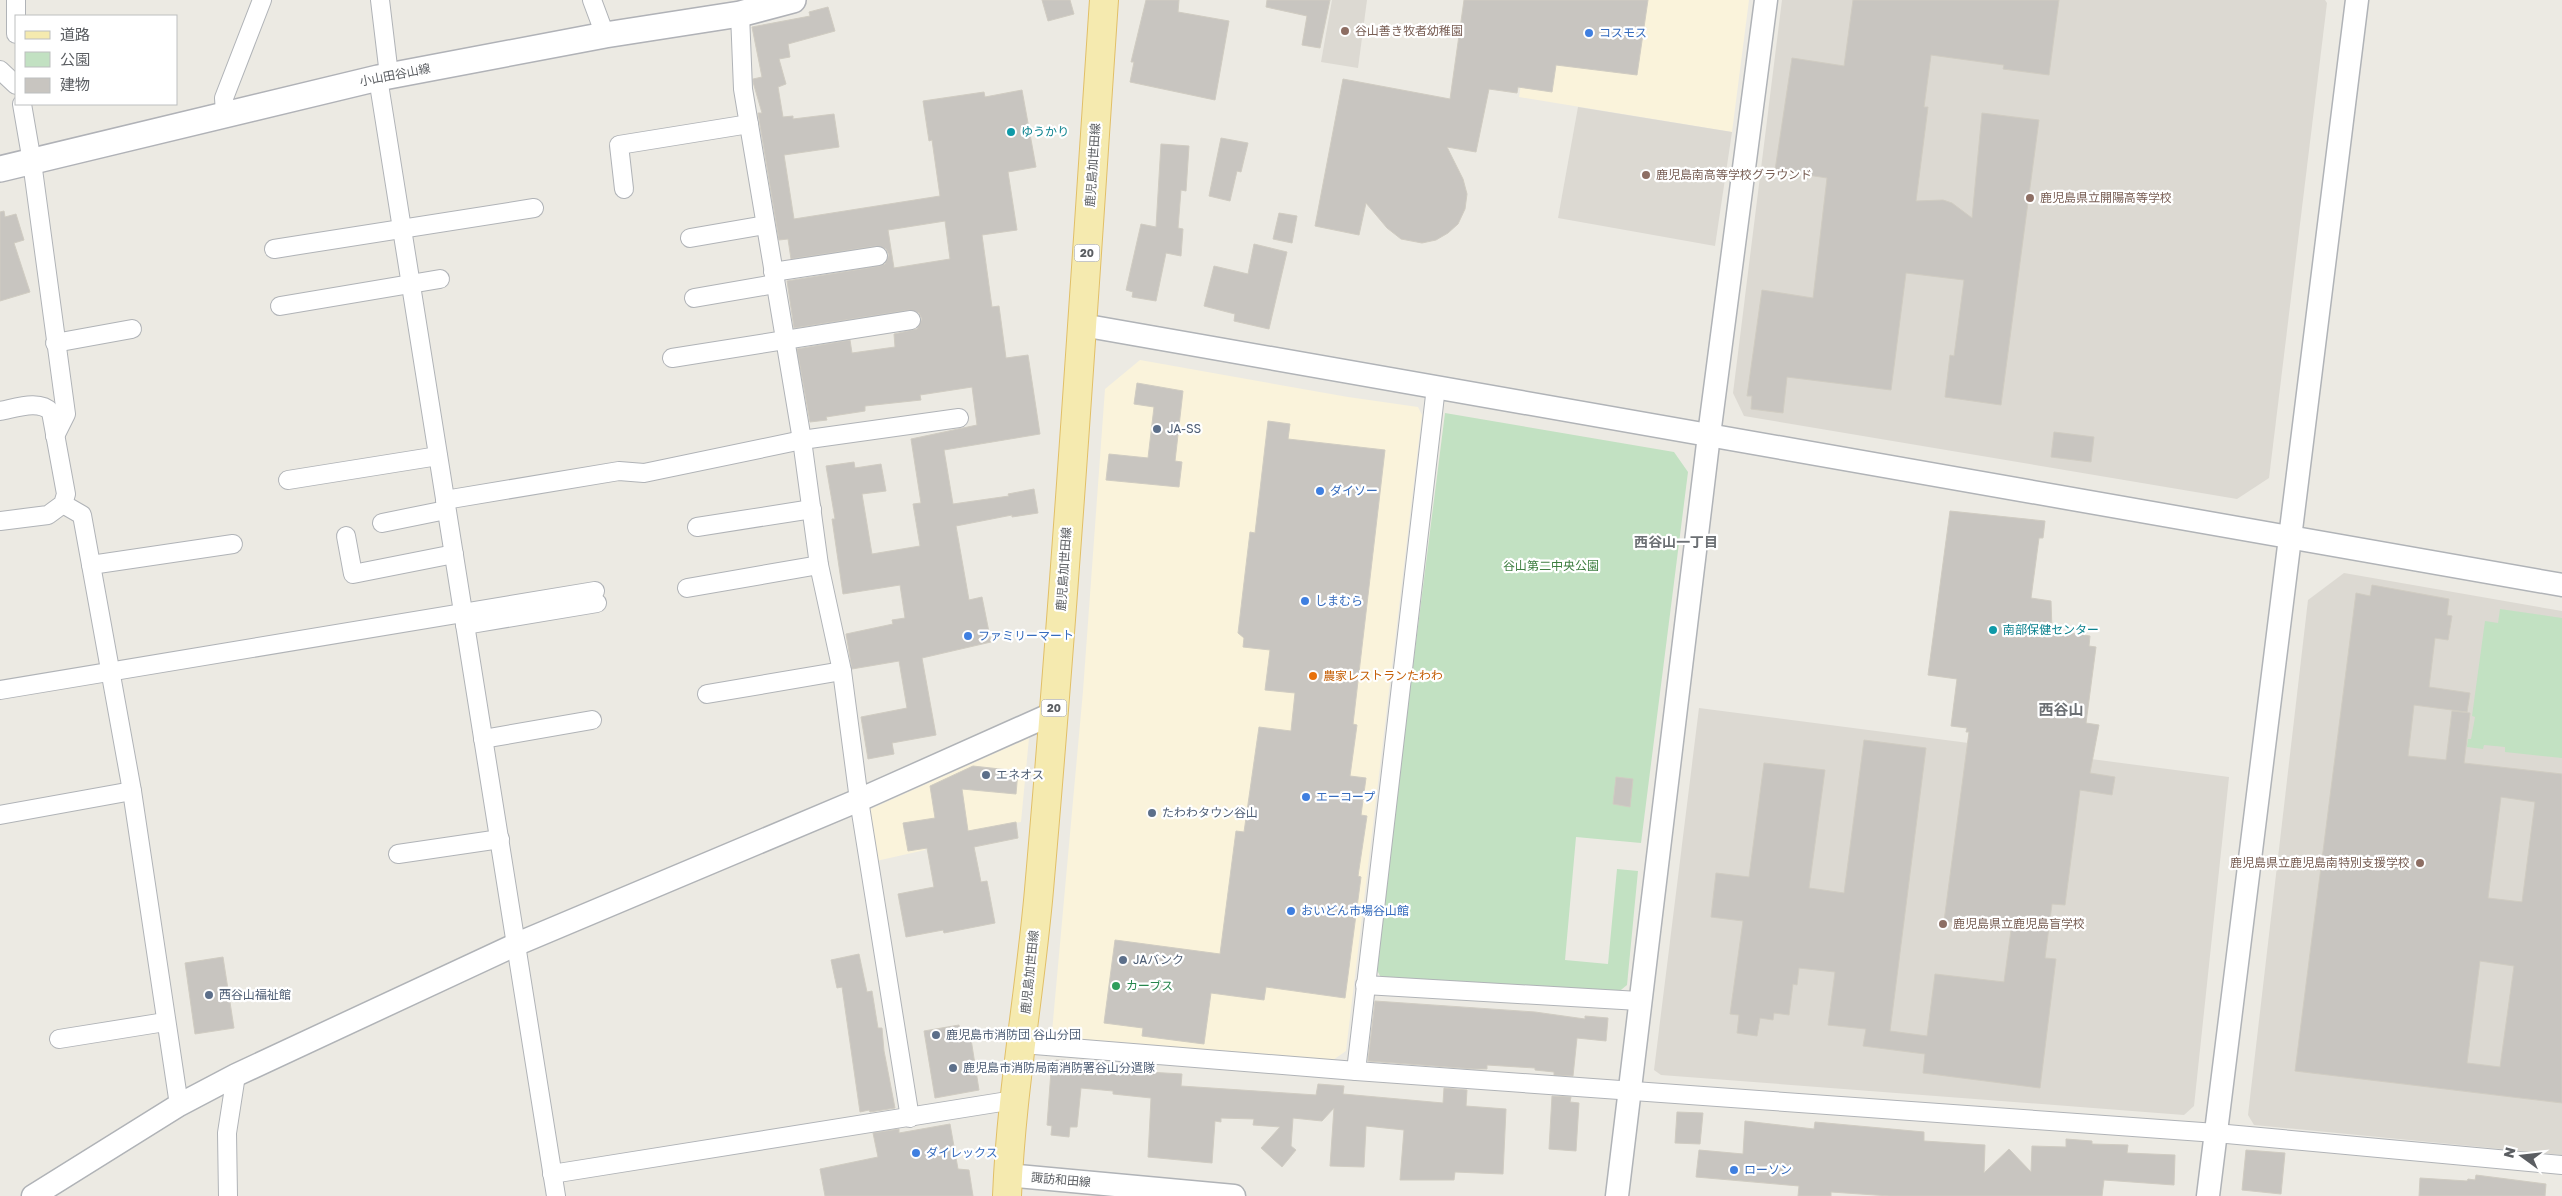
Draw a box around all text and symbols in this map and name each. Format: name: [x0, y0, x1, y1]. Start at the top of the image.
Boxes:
legend: [15, 15, 178, 105]
place label: 谷山善き牧者幼稚園: [1355, 23, 1463, 38]
text: 道路: [60, 25, 90, 43]
marker: 谷山善き牧者幼稚園: [1339, 25, 1351, 37]
place label: コスモス: [1599, 25, 1647, 40]
marker: コスモス: [1583, 27, 1595, 39]
text: 公園: [60, 50, 90, 68]
street label: 小山田谷山線: [358, 60, 432, 89]
text: 建物: [60, 75, 90, 93]
street label: 鹿児島加世田線: [1082, 123, 1103, 207]
place label: ゆうかり: [1021, 124, 1069, 139]
marker: ゆうかり: [1005, 126, 1017, 138]
place label: 鹿児島南高等学校グラウンド: [1656, 167, 1812, 182]
marker: 鹿児島南高等学校グラウンド: [1640, 169, 1652, 181]
place label: 鹿児島県立開陽高等学校: [2040, 190, 2172, 205]
marker: 鹿児島県立開陽高等学校: [2024, 192, 2036, 204]
road number: 20: [1074, 244, 1100, 262]
place label: JA-SS: [1167, 421, 1202, 436]
marker: JA-SS: [1151, 423, 1163, 435]
place label: ダイソー: [1330, 483, 1378, 498]
marker: ダイソー: [1314, 485, 1326, 497]
street label: 鹿児島加世田線: [1053, 527, 1074, 611]
district label: 西谷山一丁目: [1634, 533, 1718, 550]
park label: 谷山第二中央公園: [1503, 558, 1599, 573]
place label: しまむら: [1315, 593, 1363, 608]
marker: しまむら: [1299, 595, 1311, 607]
place label: 南部保健センター: [2003, 622, 2099, 637]
marker: 南部保健センター: [1987, 624, 1999, 636]
place label: ファミリーマート: [978, 628, 1074, 643]
marker: ファミリーマート: [962, 630, 974, 642]
place label: 農家レストランたわわ: [1323, 668, 1443, 683]
marker: 農家レストランたわわ: [1307, 670, 1319, 682]
road number: 20: [1042, 700, 1066, 716]
district label: 西谷山: [2038, 700, 2084, 718]
place label: エネオス: [996, 767, 1044, 782]
marker: エネオス: [980, 769, 992, 781]
place label: エーコープ: [1316, 789, 1375, 804]
marker: エーコープ: [1300, 791, 1312, 803]
place label: たわわタウン谷山: [1162, 805, 1258, 820]
marker: たわわタウン谷山: [1146, 807, 1158, 819]
place label: 鹿児島県立鹿児島南特別支援学校: [2230, 855, 2410, 870]
marker: 鹿児島県立鹿児島南特別支援学校: [2414, 857, 2426, 869]
place label: おいどん市場谷山館: [1301, 903, 1409, 918]
marker: おいどん市場谷山館: [1285, 905, 1297, 917]
place label: 鹿児島県立鹿児島盲学校: [1953, 916, 2085, 931]
marker: 鹿児島県立鹿児島盲学校: [1937, 918, 1949, 930]
street label: 鹿児島加世田線: [1018, 929, 1041, 1015]
place label: JAバンク: [1133, 952, 1184, 967]
marker: JAバンク: [1117, 954, 1129, 966]
place label: カーブス: [1126, 978, 1173, 993]
marker: カーブス: [1110, 980, 1122, 992]
place label: 西谷山福祉館: [219, 987, 291, 1002]
marker: 西谷山福祉館: [203, 989, 215, 1001]
place label: 鹿児島市消防団 谷山分団: [946, 1027, 1081, 1042]
marker: 鹿児島市消防団 谷山分団: [930, 1029, 942, 1041]
place label: 鹿児島市消防局南消防署谷山分遣隊: [963, 1060, 1155, 1075]
marker: 鹿児島市消防局南消防署谷山分遣隊: [947, 1062, 959, 1074]
north arrow: [2497, 1131, 2547, 1181]
place label: ダイレックス: [926, 1145, 998, 1160]
text: N: [2499, 1145, 2519, 1160]
marker: ダイレックス: [910, 1147, 922, 1159]
place label: ローソン: [1744, 1162, 1792, 1177]
marker: ローソン: [1728, 1164, 1740, 1176]
street label: 諏訪和田線: [1030, 1169, 1092, 1190]

